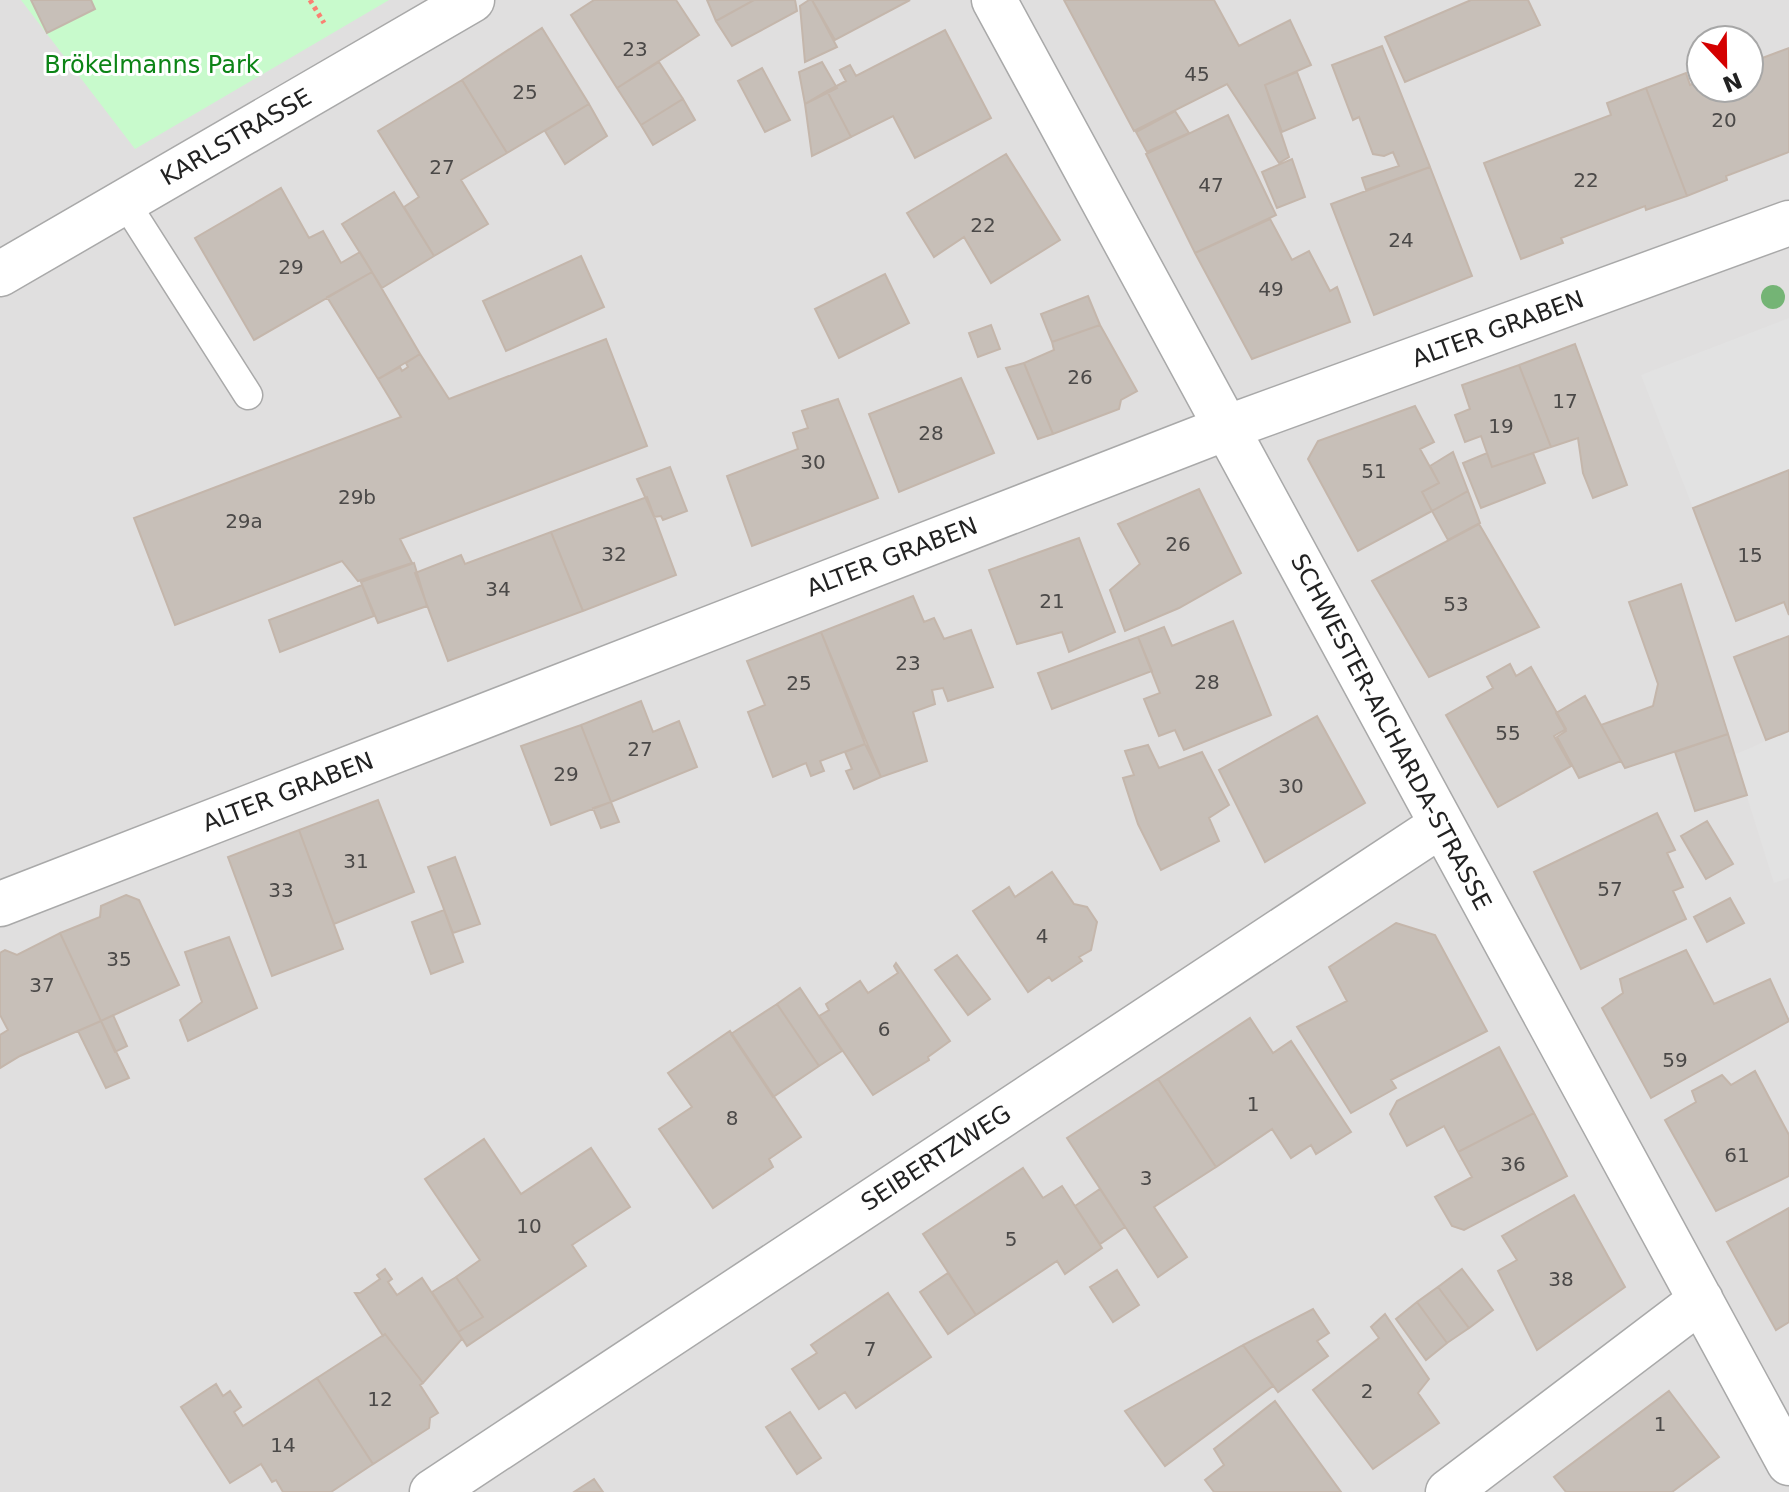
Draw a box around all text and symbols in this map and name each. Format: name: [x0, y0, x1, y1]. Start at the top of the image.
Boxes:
north arrow: [1685, 24, 1765, 104]
house number: 23: [622, 37, 648, 61]
park label: Brökelmanns Park: [44, 51, 260, 79]
house number: 45: [1184, 62, 1210, 86]
text: N: [1719, 67, 1746, 97]
house number: 25: [512, 80, 538, 104]
street label: KARLSTRASSE: [156, 83, 316, 191]
house number: 20: [1711, 108, 1737, 132]
house number: 27: [429, 155, 455, 179]
house number: 22: [1573, 168, 1599, 192]
house number: 47: [1198, 173, 1224, 197]
house number: 22: [970, 213, 996, 237]
house number: 24: [1388, 228, 1414, 252]
house number: 29: [278, 255, 304, 279]
house number: 49: [1258, 277, 1284, 301]
street label: ALTER GRABEN: [1408, 285, 1588, 373]
house number: 26: [1067, 365, 1093, 389]
house number: 17: [1552, 389, 1578, 413]
house number: 19: [1488, 414, 1514, 438]
house number: 28: [918, 421, 944, 445]
house number: 30: [800, 450, 826, 474]
house number: 51: [1361, 459, 1387, 483]
house number: 29b: [338, 485, 376, 509]
house number: 29a: [225, 509, 263, 533]
street label: ALTER GRABEN: [803, 512, 981, 602]
house number: 26: [1165, 532, 1191, 556]
house number: 32: [601, 542, 627, 566]
house number: 15: [1737, 543, 1763, 567]
street label: SCHWESTER-AICHARDA-STRASSE: [1285, 549, 1497, 915]
house number: 34: [485, 577, 511, 601]
house number: 21: [1039, 589, 1065, 613]
house number: 53: [1443, 592, 1469, 616]
house number: 23: [895, 651, 921, 675]
house number: 28: [1194, 670, 1220, 694]
house number: 25: [786, 671, 812, 695]
house number: 55: [1495, 721, 1521, 745]
house number: 27: [627, 737, 653, 761]
street label: ALTER GRABEN: [199, 747, 377, 837]
house number: 29: [553, 762, 579, 786]
house number: 30: [1278, 774, 1304, 798]
house number: 31: [343, 849, 369, 873]
house number: 57: [1597, 877, 1623, 901]
house number: 33: [268, 878, 294, 902]
house number: 4: [1036, 924, 1048, 948]
house number: 35: [106, 947, 132, 971]
house number: 37: [29, 973, 55, 997]
house number: 6: [878, 1017, 890, 1041]
house number: 59: [1662, 1048, 1688, 1072]
house number: 1: [1247, 1092, 1259, 1116]
street label: SEIBERTZWEG: [856, 1099, 1016, 1217]
house number: 8: [726, 1106, 738, 1130]
house number: 61: [1724, 1143, 1750, 1167]
house number: 36: [1500, 1152, 1526, 1176]
house number: 3: [1140, 1166, 1152, 1190]
house number: 10: [516, 1214, 542, 1238]
house number: 5: [1005, 1227, 1017, 1251]
house number: 38: [1548, 1267, 1574, 1291]
house number: 7: [864, 1337, 876, 1361]
house number: 2: [1361, 1379, 1373, 1403]
house number: 12: [367, 1387, 393, 1411]
house number: 1: [1654, 1412, 1666, 1436]
house number: 14: [270, 1433, 296, 1457]

